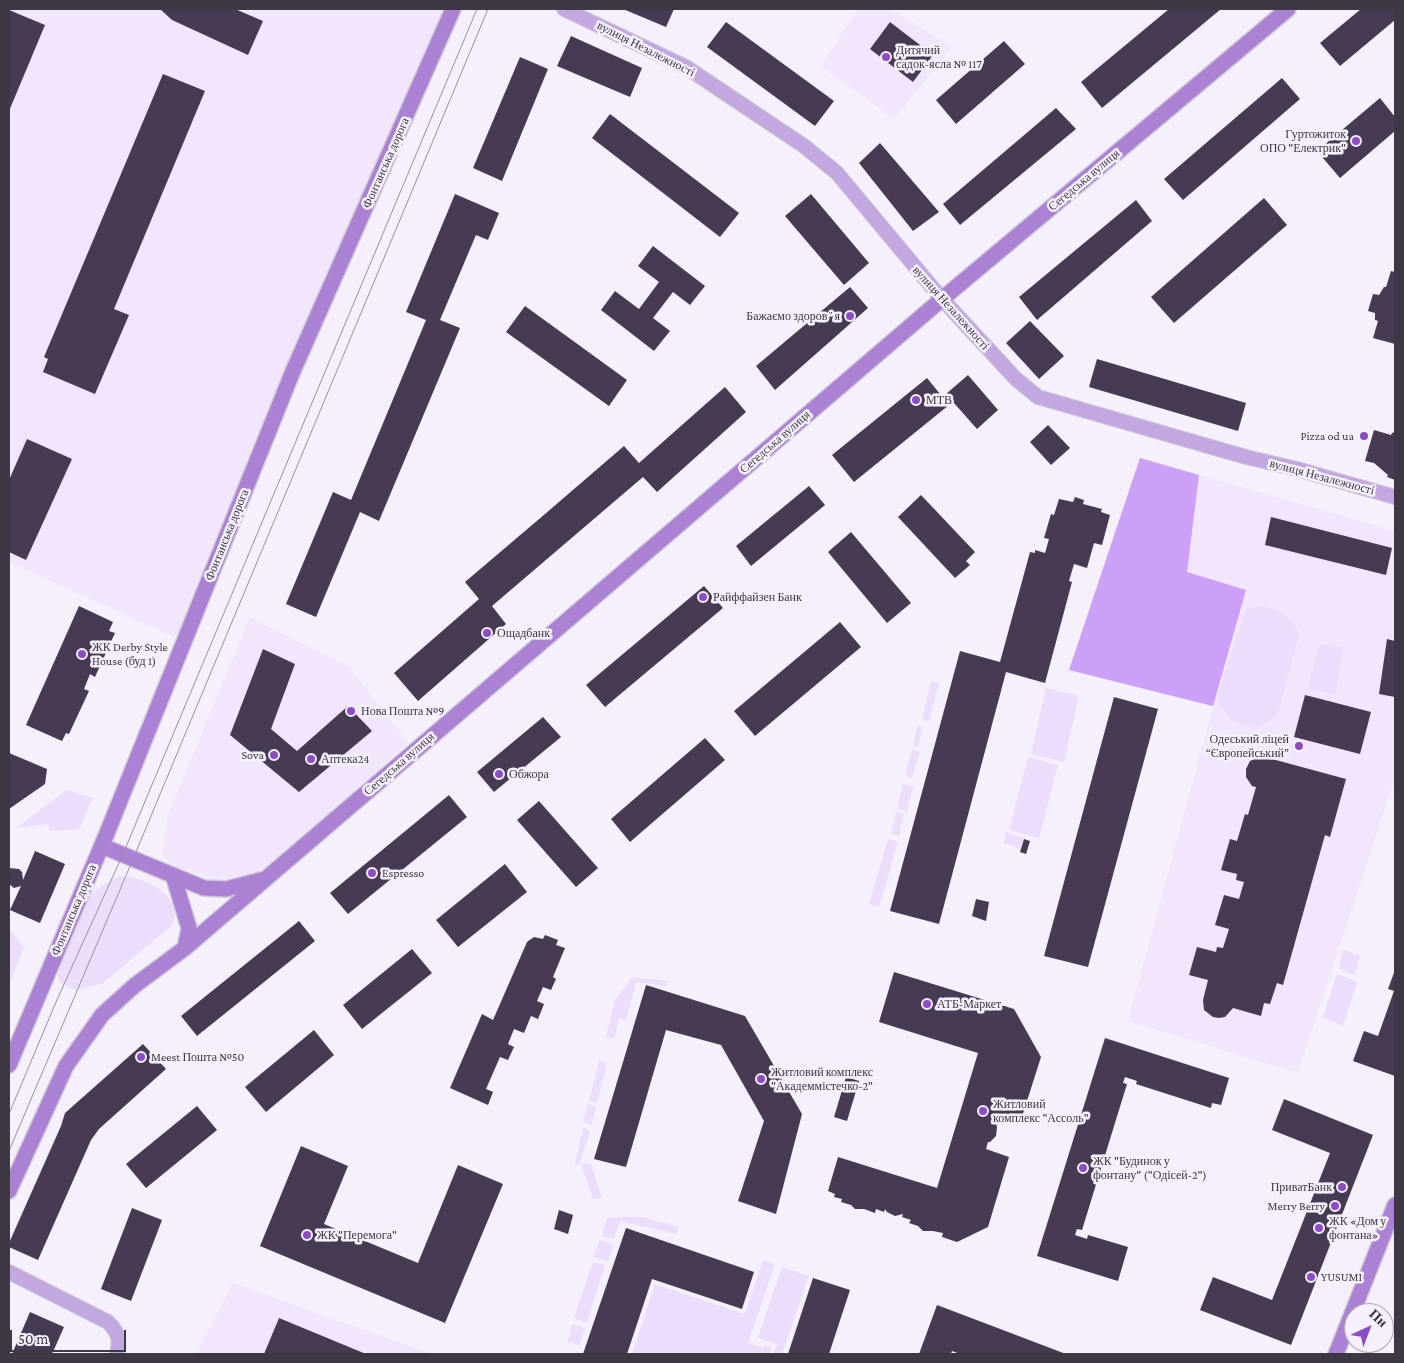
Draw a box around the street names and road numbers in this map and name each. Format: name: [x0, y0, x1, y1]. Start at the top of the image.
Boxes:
street label: вулиця Незалежності: [595, 18, 697, 80]
street label: Фонтанська дорога: [360, 116, 412, 210]
street label: Сегедська вулиця: [1045, 146, 1123, 214]
street label: вулиця Незалежності: [910, 263, 992, 353]
street label: Сегедська вулиця: [737, 407, 813, 477]
street label: вулиця Незалежності: [1268, 456, 1376, 498]
street label: Фонтанська дорога: [202, 487, 252, 583]
street label: Сегедська вулиця: [361, 729, 437, 799]
street label: Фонтанська дорога: [48, 862, 100, 958]

